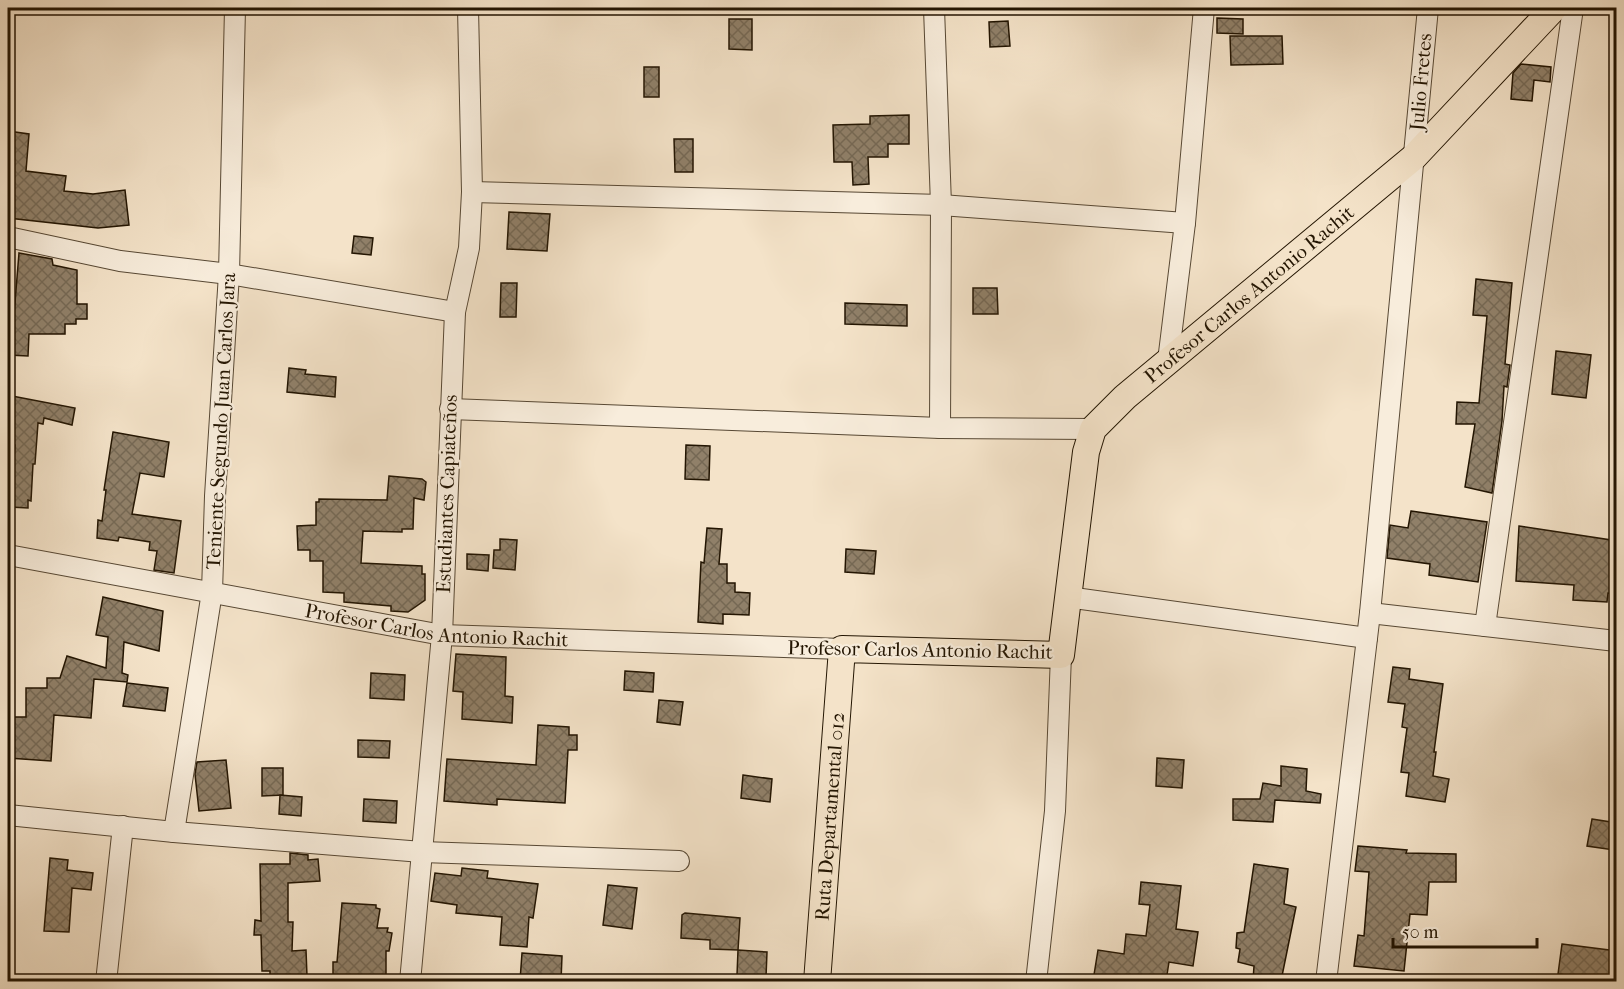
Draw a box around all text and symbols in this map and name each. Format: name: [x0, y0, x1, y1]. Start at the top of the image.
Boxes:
street label: Julio Fretes: [1405, 32, 1437, 134]
street label: Profesor Carlos Antonio Rachit: [1139, 200, 1358, 388]
street label: Teniente Segundo Juan Carlos Jara: [202, 271, 240, 570]
street label: Estudiantes Capiateños: [432, 394, 462, 594]
street label: Profesor Carlos Antonio Rachit: [303, 598, 569, 651]
street label: Profesor Carlos Antonio Rachit: [787, 636, 1053, 664]
street label: Ruta Departamental 012: [810, 711, 849, 922]
scale bar: [1393, 911, 1537, 949]
text: 50 m: [1402, 922, 1439, 943]

